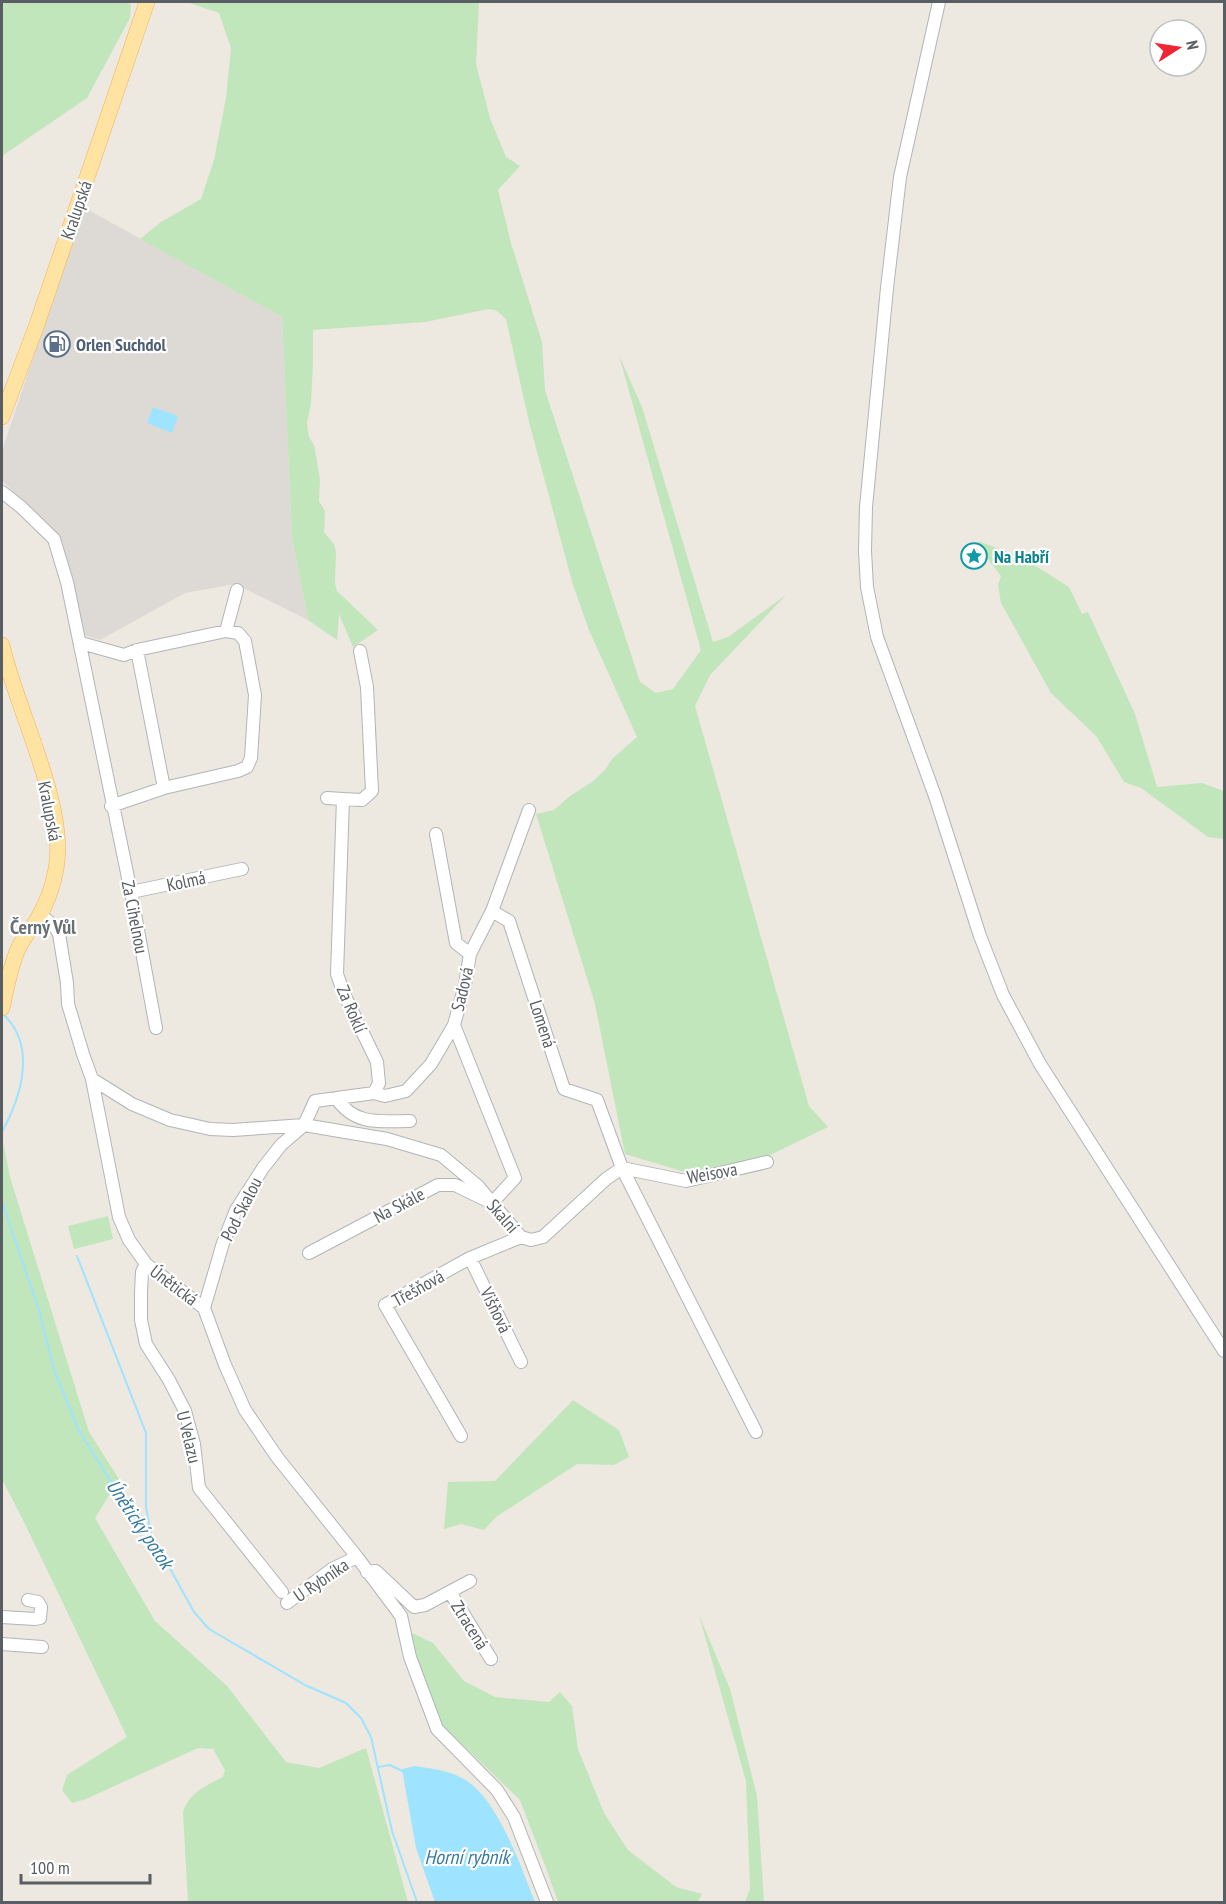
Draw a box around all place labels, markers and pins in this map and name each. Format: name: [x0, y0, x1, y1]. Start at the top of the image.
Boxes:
fuel station icon: Orlen Suchdol: [42, 329, 72, 359]
place label: Orlen Suchdol: [76, 333, 166, 356]
place icon: Na Habří: [959, 541, 989, 571]
place label: Na Habří: [994, 545, 1049, 568]

